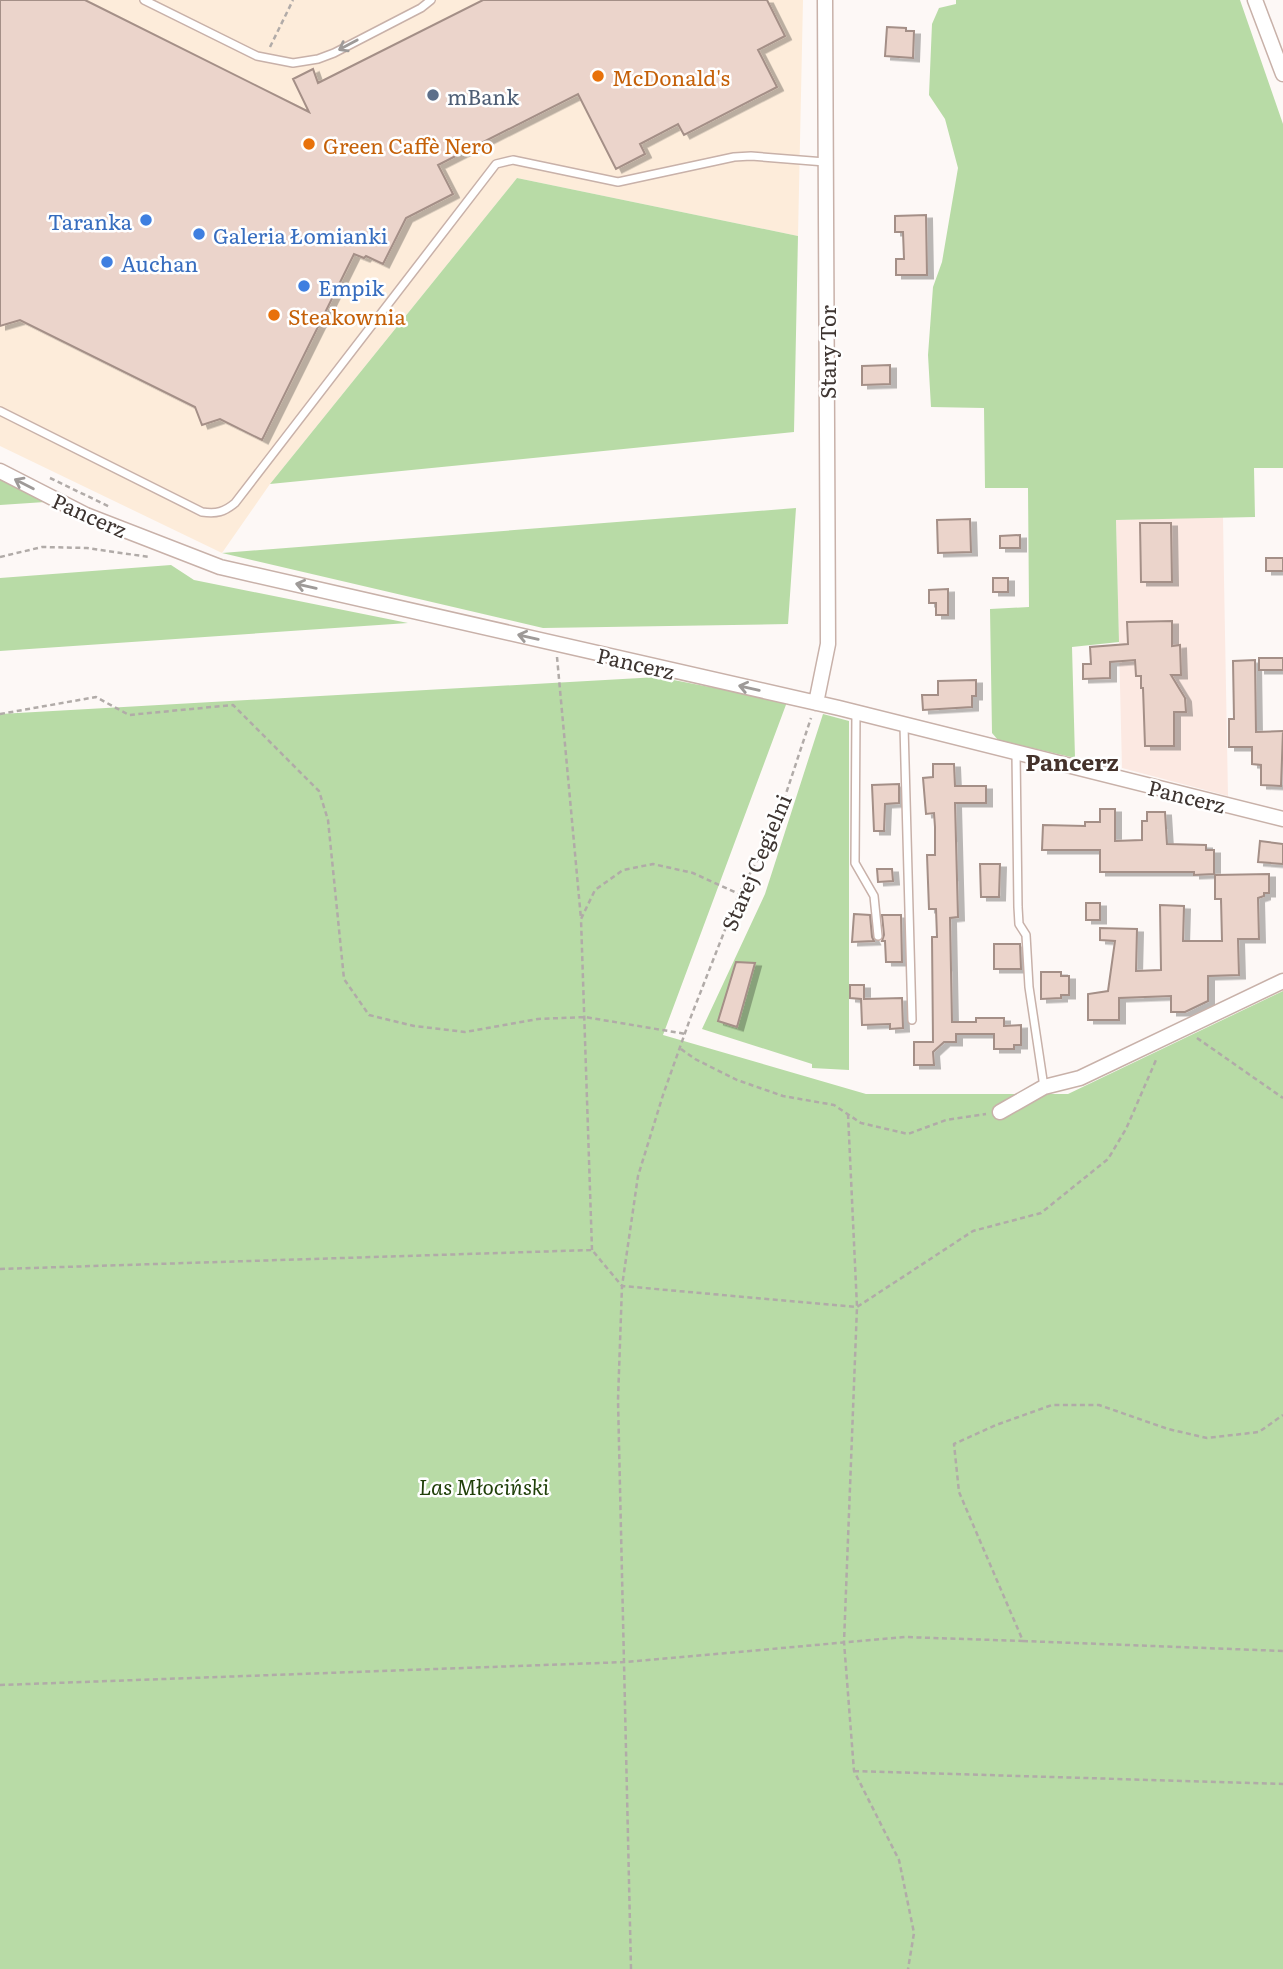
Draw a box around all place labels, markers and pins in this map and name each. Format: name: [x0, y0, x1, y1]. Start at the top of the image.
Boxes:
place label: McDonald's: [612, 61, 730, 92]
marker: McDonald's: [590, 68, 606, 84]
place label: mBank: [447, 80, 519, 111]
marker: mBank: [425, 87, 441, 103]
place label: Green Caffè Nero: [323, 129, 493, 160]
marker: Green Caffè Nero: [301, 136, 317, 152]
place label: Taranka: [48, 205, 133, 236]
marker: Taranka: [138, 212, 154, 228]
place label: Galeria Łomianki: [213, 219, 388, 250]
marker: Galeria Łomianki: [191, 226, 207, 242]
place label: Auchan: [121, 247, 198, 278]
marker: Auchan: [99, 254, 115, 270]
place label: Empik: [318, 271, 384, 302]
marker: Empik: [296, 278, 312, 294]
place label: Steakownia: [288, 300, 407, 331]
marker: Steakownia: [266, 307, 282, 323]

